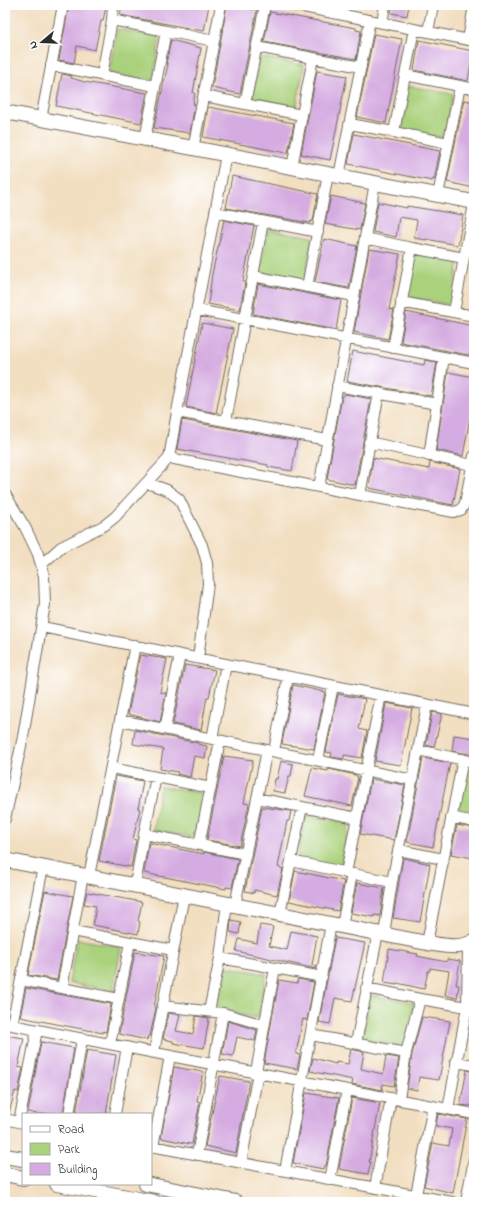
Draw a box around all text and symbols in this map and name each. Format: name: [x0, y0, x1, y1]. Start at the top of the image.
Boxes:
north arrow: [22, 22, 62, 62]
text: N: [25, 39, 42, 51]
legend: [22, 1113, 152, 1185]
text: Road: [58, 1121, 84, 1139]
text: Park: [58, 1141, 80, 1159]
text: Building: [57, 1161, 97, 1180]

